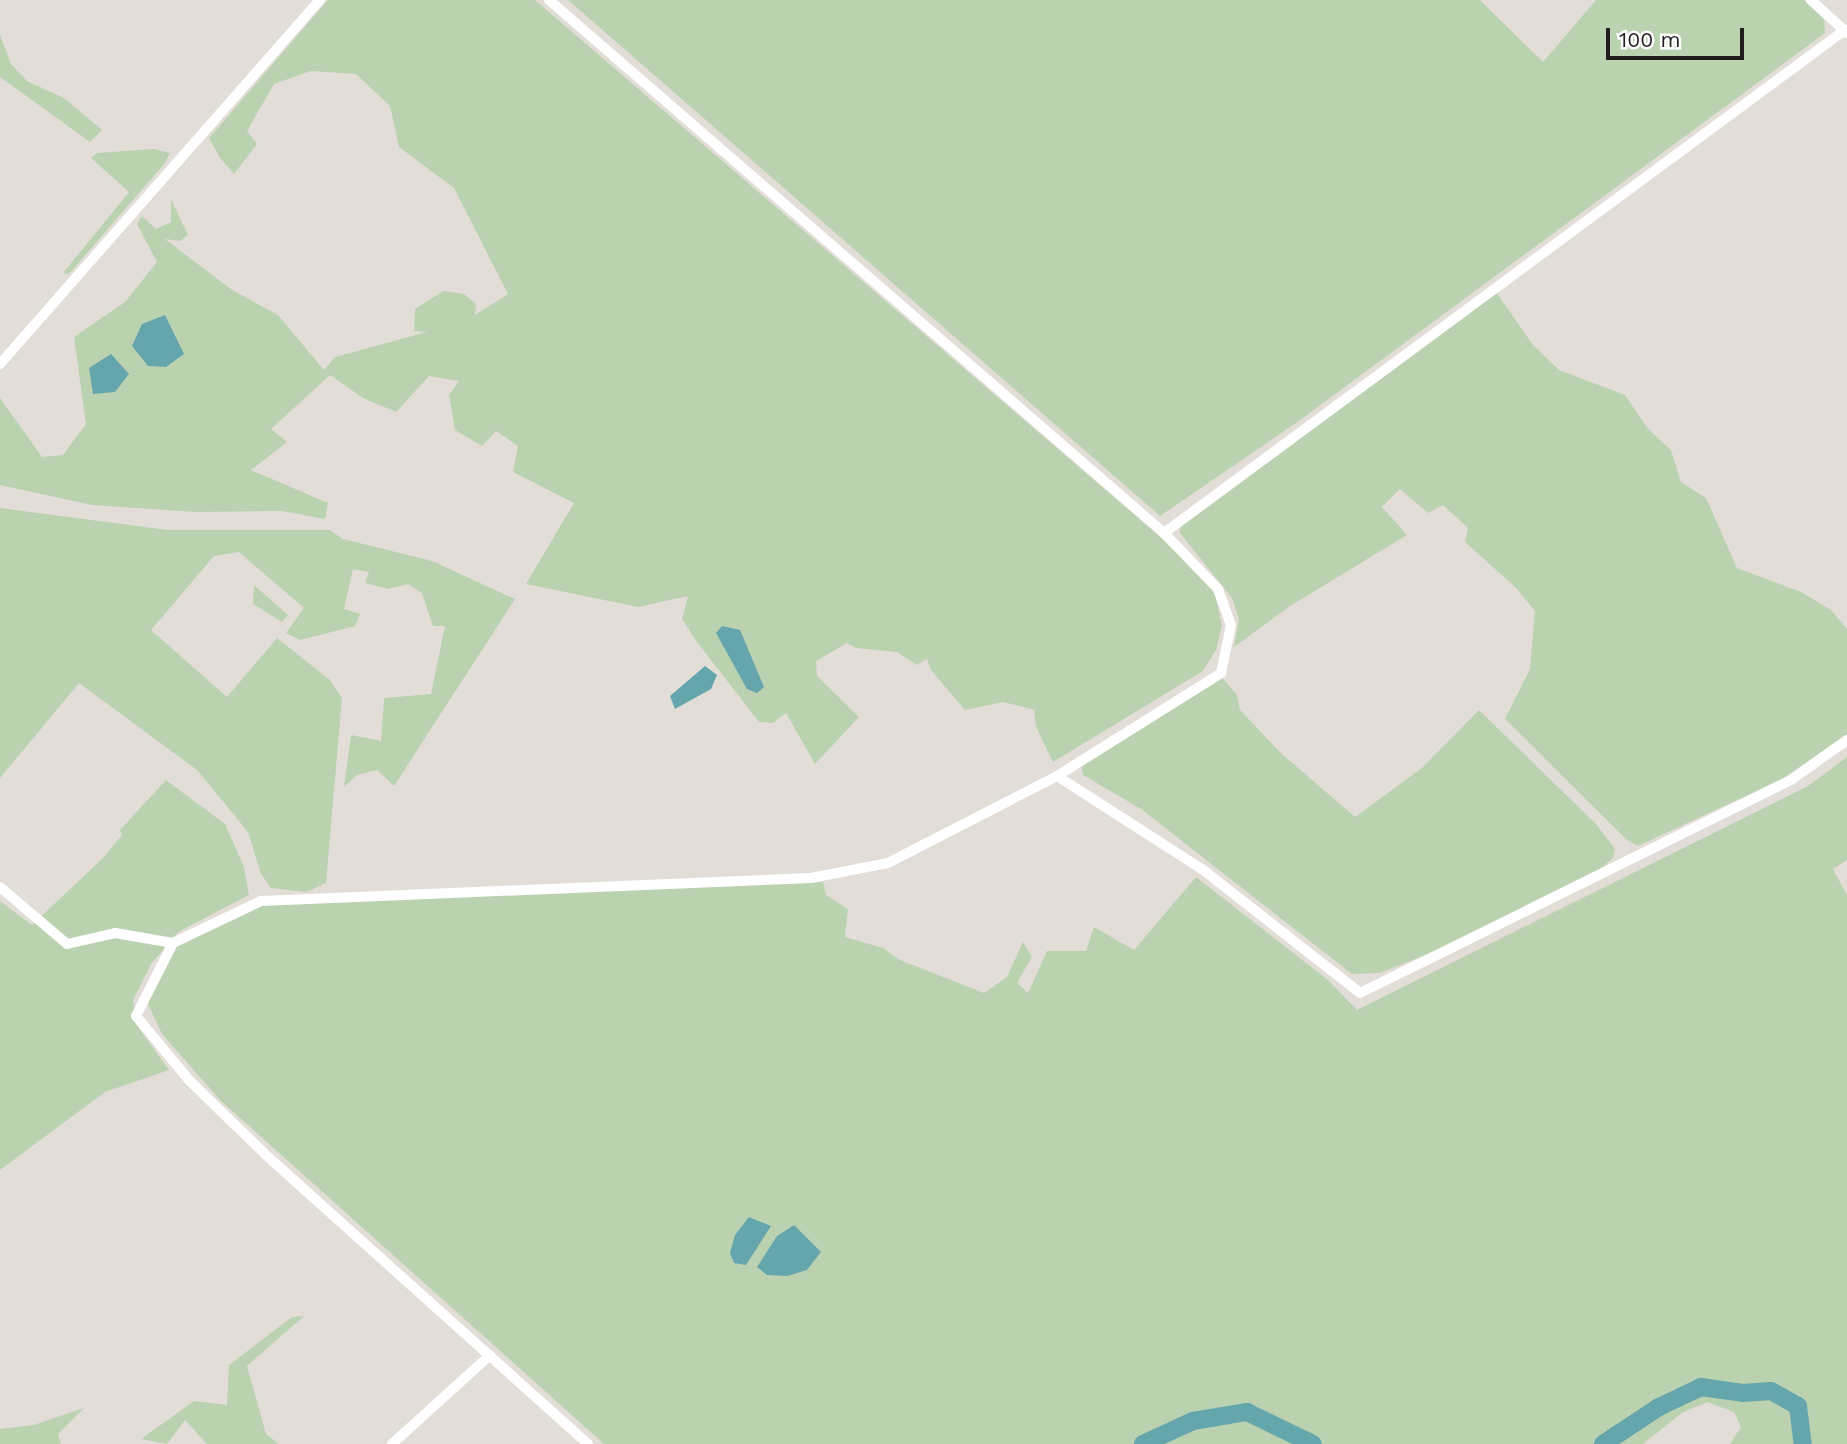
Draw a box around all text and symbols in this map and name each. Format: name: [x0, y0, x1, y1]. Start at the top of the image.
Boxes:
scale bar: [1609, 14, 1747, 58]
text: 100 m: [1619, 27, 1681, 52]

